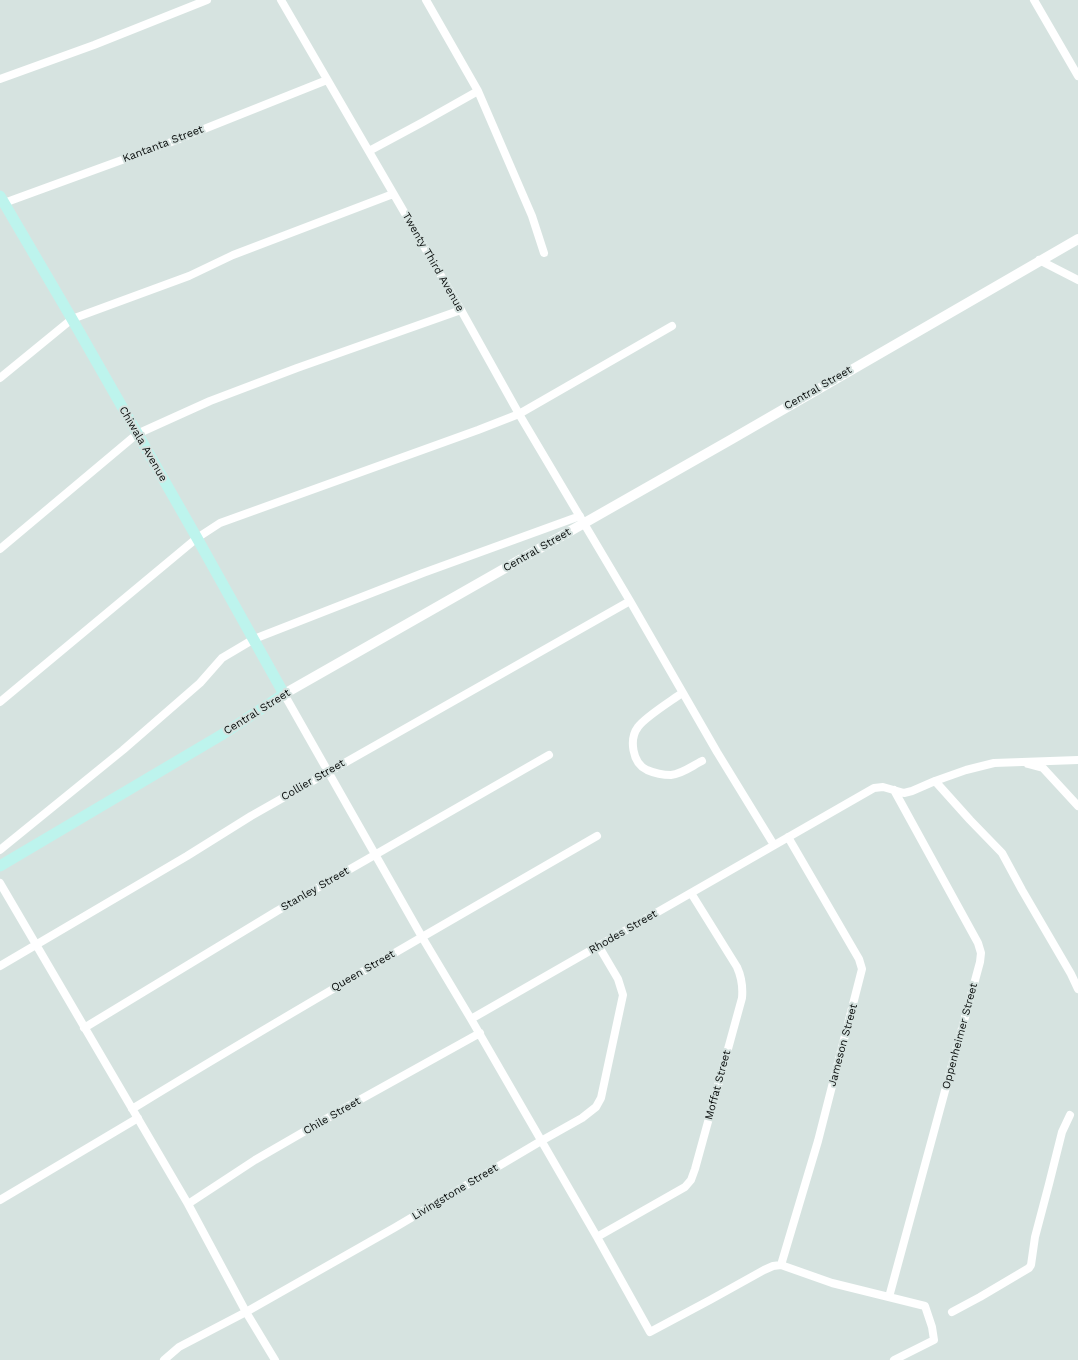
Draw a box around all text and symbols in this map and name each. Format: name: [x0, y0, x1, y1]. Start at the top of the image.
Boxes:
street label: Kantanta Street: [121, 123, 205, 165]
street label: Twenty Third Avenue: [399, 210, 467, 314]
street label: Central Street: [782, 363, 854, 413]
street label: Chiwala Avenue: [116, 404, 170, 484]
street label: Central Street: [501, 525, 573, 575]
street label: Central Street: [221, 686, 293, 738]
street label: Collier Street: [279, 756, 347, 804]
street label: Stanley Street: [278, 864, 352, 914]
street label: Rhodes Street: [587, 907, 659, 957]
street label: Queen Street: [329, 947, 397, 995]
street label: Oppenheimer Street: [939, 981, 981, 1091]
street label: Jameson Street: [826, 1002, 860, 1088]
street label: Moffat Street: [702, 1049, 734, 1121]
street label: Chile Street: [301, 1094, 363, 1138]
street label: Livingstone Street: [410, 1161, 500, 1223]

